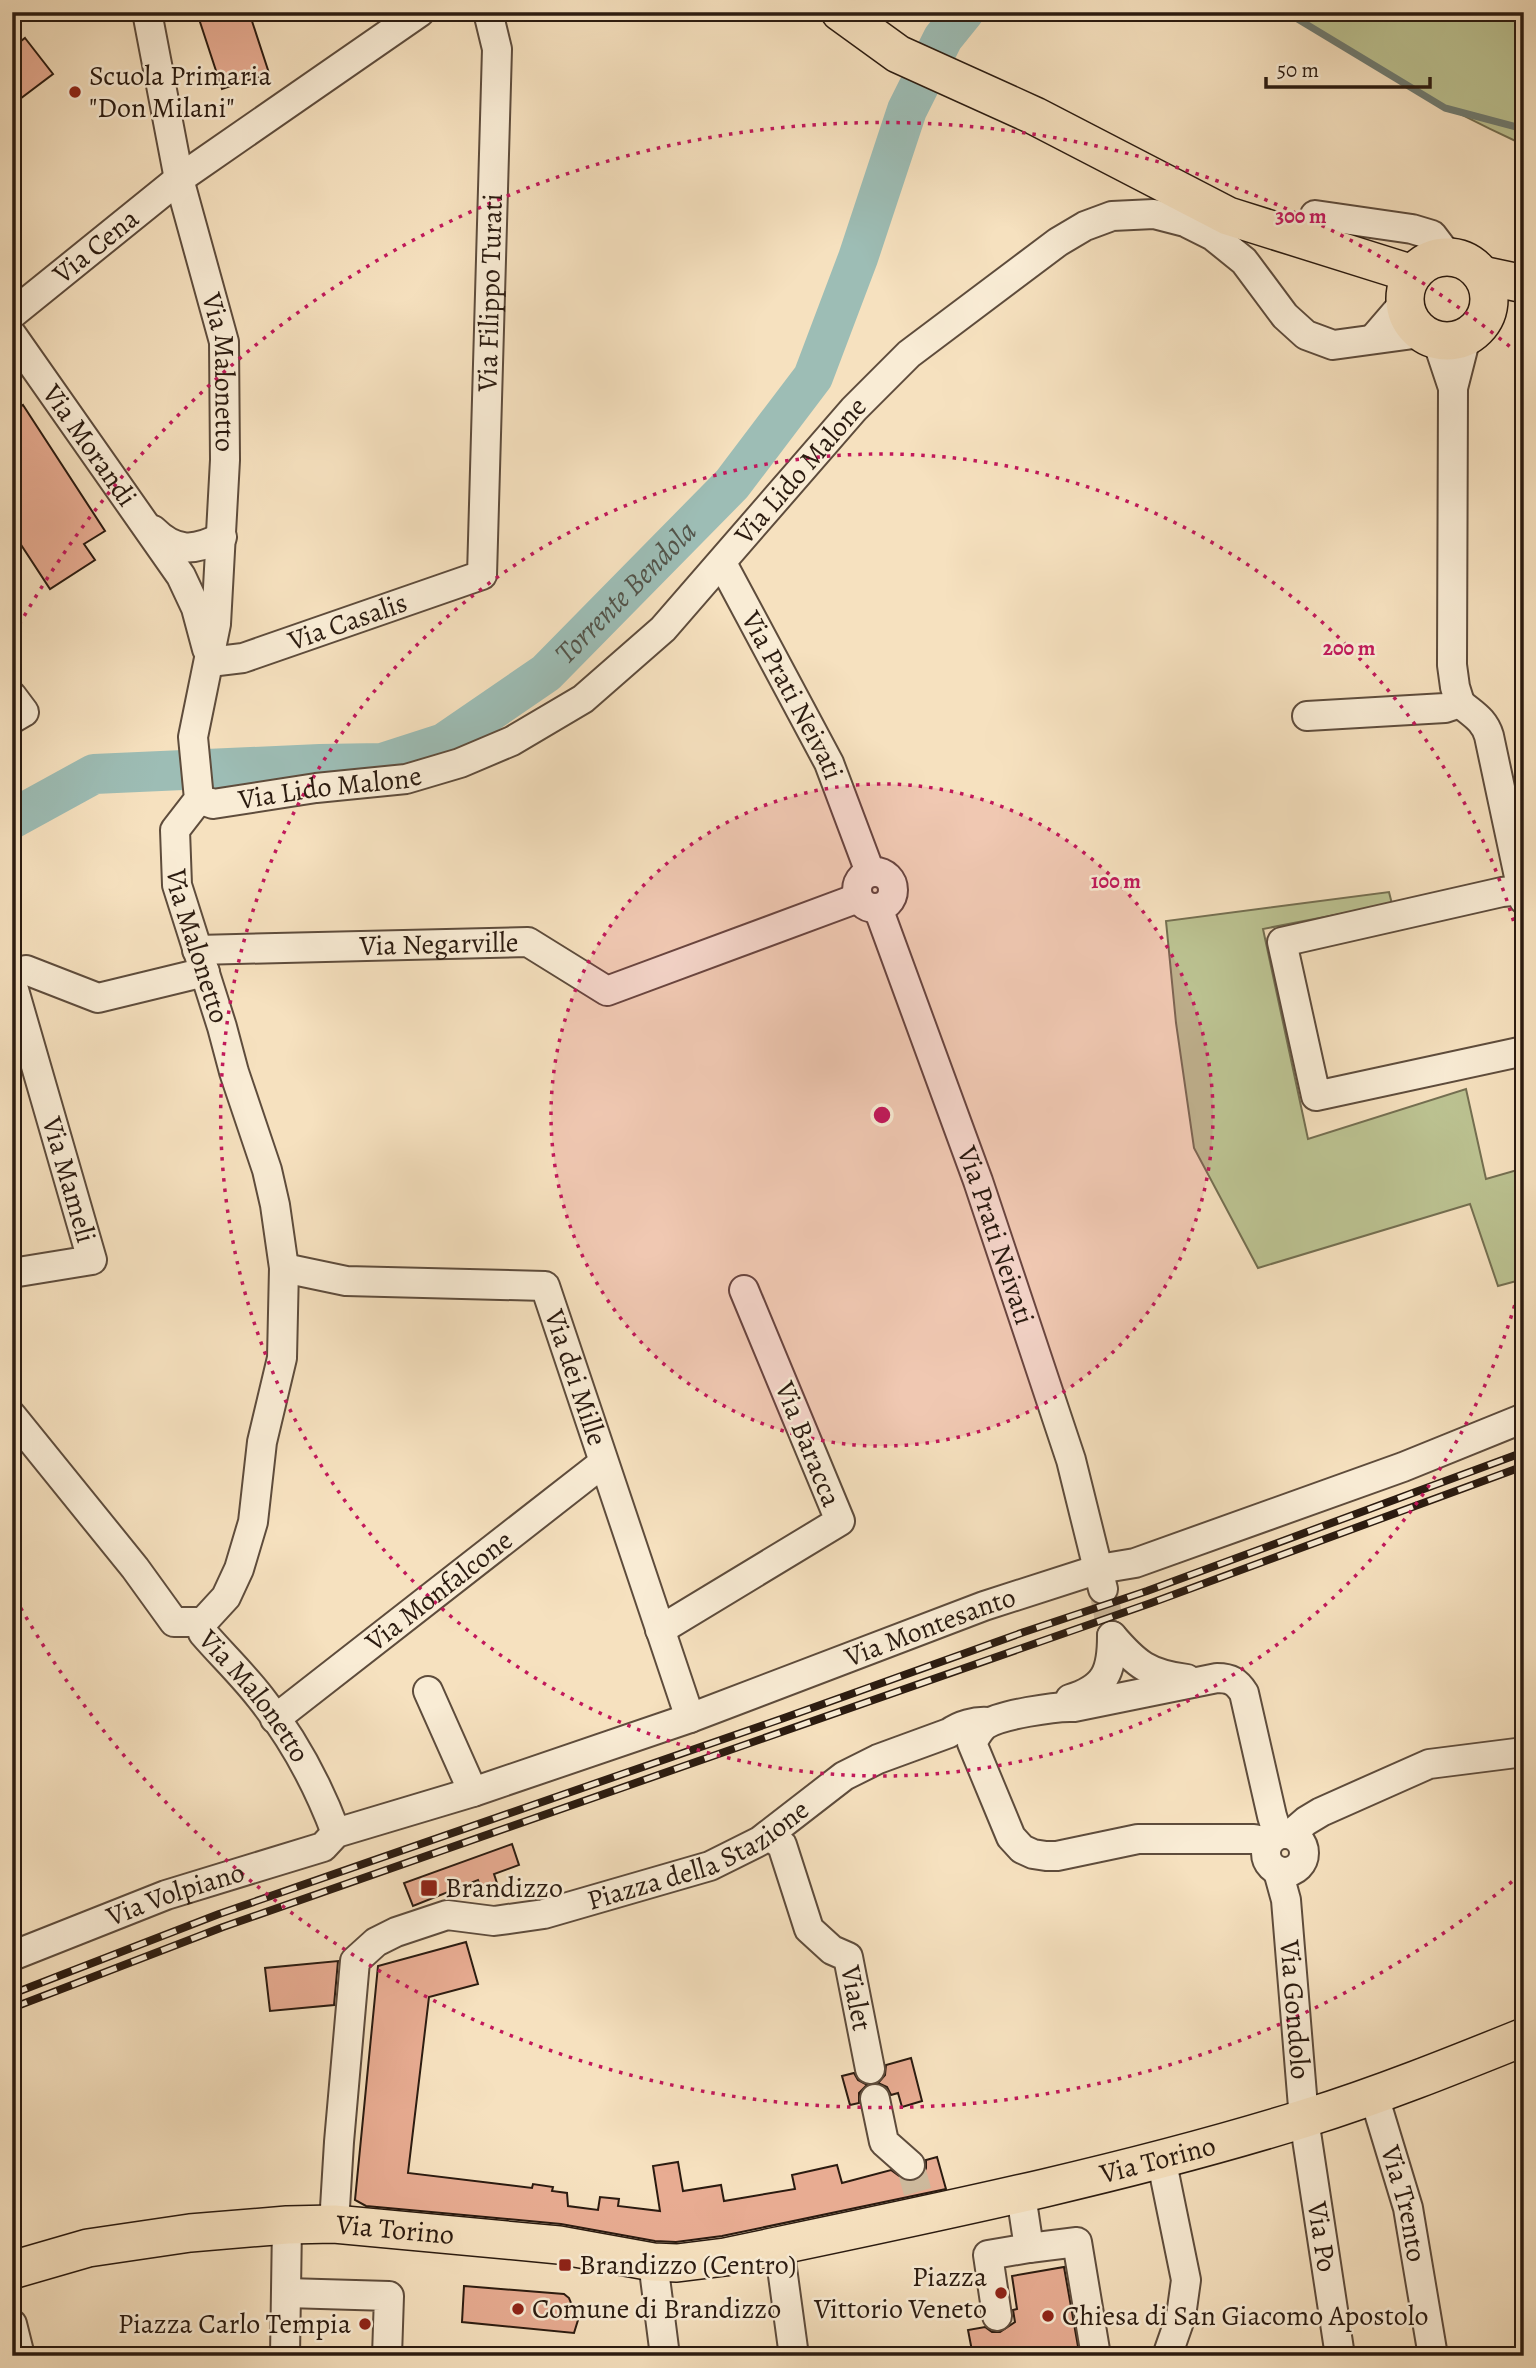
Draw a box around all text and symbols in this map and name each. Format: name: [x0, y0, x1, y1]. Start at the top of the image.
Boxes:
scale bar: [1266, 46, 1431, 90]
text: 50 m: [1277, 56, 1319, 84]
place label: Scuola Primaria "Don Milani": [89, 57, 271, 127]
marker: Scuola Primaria "Don Milani": [67, 84, 83, 100]
street label: Via Filippo Turati: [468, 193, 512, 393]
street label: Via Cena: [44, 200, 147, 293]
text: 300 m: [1275, 202, 1327, 230]
street label: Via Malonetto: [192, 288, 244, 452]
street label: Via Morandi: [33, 376, 146, 514]
street label: Via Lido Malone: [725, 388, 875, 553]
water label: Torrente Bendola: [546, 512, 705, 673]
street label: Via Casalis: [282, 583, 412, 660]
street label: Via Prati Neivati: [732, 603, 853, 785]
text: 200 m: [1323, 634, 1376, 662]
street label: Via Lido Malone: [235, 756, 426, 819]
street label: Via Malonetto: [157, 867, 239, 1028]
text: 100 m: [1091, 867, 1141, 895]
street label: Via Negarville: [358, 923, 519, 965]
centre of rings: [870, 1103, 894, 1127]
street label: Via Mameli: [32, 1111, 105, 1247]
street label: Via Prati Neivati: [948, 1140, 1044, 1330]
street label: Via dei Mille: [535, 1304, 616, 1451]
street label: Via Baracca: [765, 1375, 850, 1512]
street label: Via Monfalcone: [357, 1522, 520, 1661]
street label: Via Montesanto: [838, 1578, 1020, 1677]
street label: Via Malonetto: [189, 1621, 319, 1769]
street label: Piazza della Stazione: [583, 1791, 817, 1920]
street label: Via Volpiano: [100, 1853, 249, 1936]
place label: Brandizzo: [445, 1869, 563, 1907]
marker: Brandizzo: [419, 1878, 439, 1898]
street label: Via Gondolo: [1270, 1937, 1320, 2081]
street label: Vialet: [831, 1961, 881, 2034]
street label: Via Torino: [1095, 2126, 1220, 2193]
street label: Via Trento: [1371, 2140, 1436, 2265]
street label: Via Po: [1298, 2198, 1346, 2275]
street label: Via Torino: [334, 2205, 456, 2254]
place label: Brandizzo (Centro): [579, 2246, 796, 2284]
marker: Brandizzo (Centro): [557, 2257, 573, 2273]
place label: Piazza Vittorio Veneto: [813, 2258, 987, 2328]
marker: Piazza Vittorio Veneto: [993, 2285, 1009, 2301]
place label: Comune di Brandizzo: [532, 2290, 781, 2328]
place label: Chiesa di San Giacomo Apostolo: [1062, 2297, 1428, 2335]
marker: Comune di Brandizzo: [510, 2301, 526, 2317]
place label: Piazza Carlo Tempia: [118, 2305, 351, 2343]
marker: Chiesa di San Giacomo Apostolo: [1040, 2308, 1056, 2324]
marker: Piazza Carlo Tempia: [357, 2316, 373, 2332]

